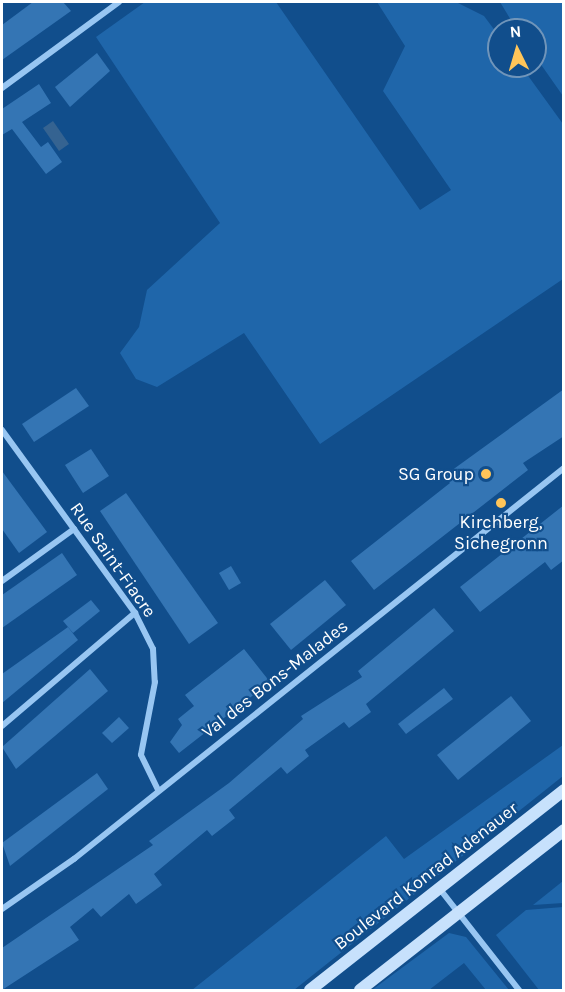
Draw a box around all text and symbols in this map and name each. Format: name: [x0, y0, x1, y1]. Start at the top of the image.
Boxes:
north arrow: [487, 18, 547, 78]
text: N: [509, 22, 522, 42]
place label: SG Group: [398, 463, 474, 485]
marker: SG Group: [479, 467, 493, 481]
marker: Kirchberg, Sichegronn: [494, 496, 508, 510]
street label: Rue Saint-Fiacre: [65, 498, 161, 622]
place label: Kirchberg, Sichegronn: [454, 512, 548, 554]
street label: Val des Bons-Malades: [198, 615, 352, 743]
street label: Boulevard Konrad Adenauer: [330, 798, 522, 954]

